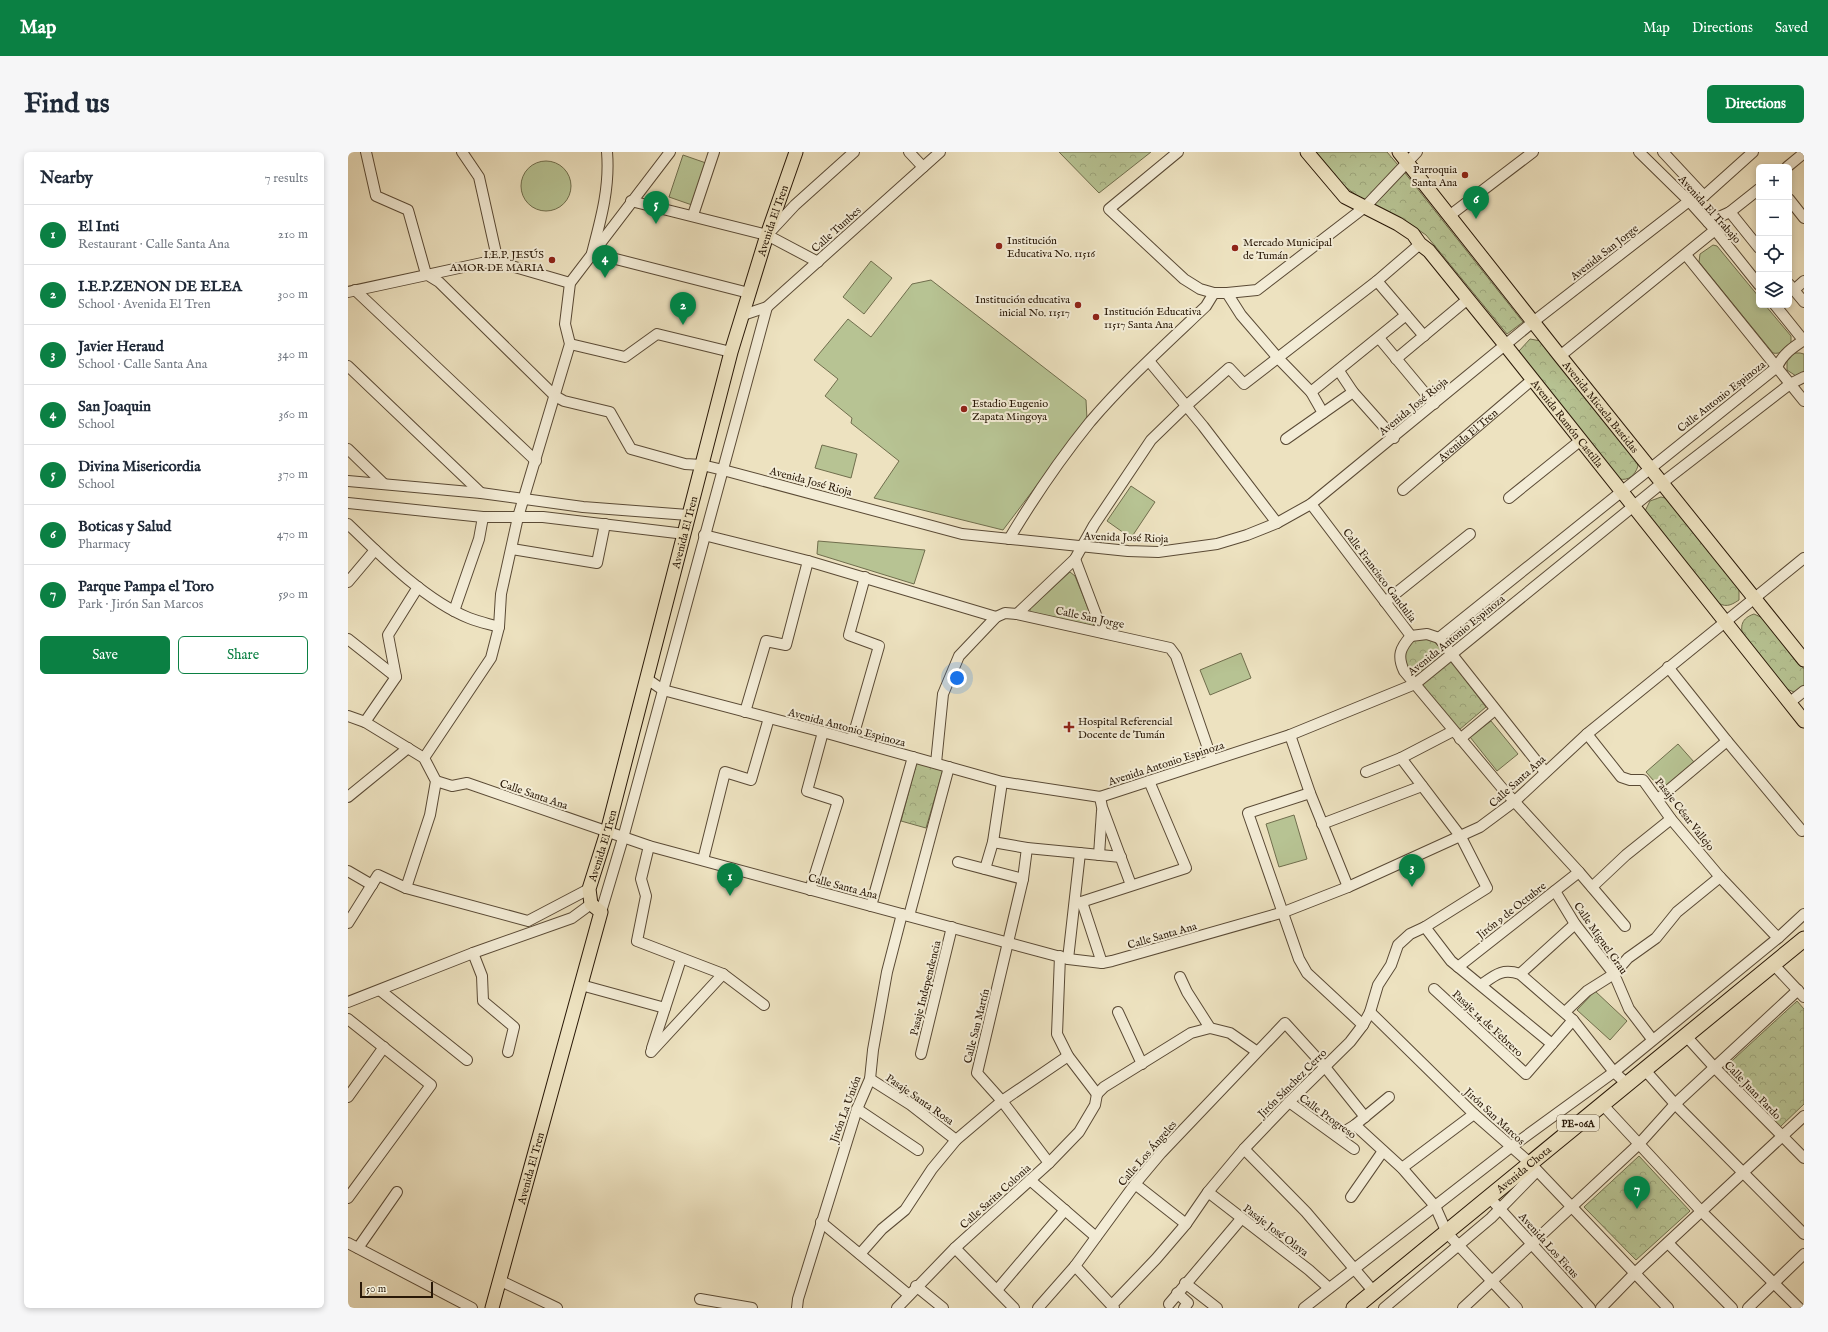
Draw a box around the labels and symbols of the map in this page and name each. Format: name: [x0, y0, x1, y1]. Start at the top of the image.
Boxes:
place label: Parroquia Santa Ana: [1412, 163, 1457, 190]
marker: Parroquia Santa Ana: [1460, 170, 1470, 180]
street label: Avenida El Trabajo: [1674, 172, 1744, 247]
street label: Avenida El Tren: [755, 183, 792, 259]
pin: 6: [1463, 186, 1489, 219]
pin: 5: [643, 191, 669, 224]
street label: Calle Tumbes: [809, 204, 865, 256]
street label: Avenida San Jorge: [1567, 222, 1641, 284]
place label: Institución Educativa No. 11516: [1007, 234, 1095, 261]
place label: Mercado Municipal de Tumán: [1243, 236, 1332, 263]
marker: Institución Educativa No. 11516: [994, 241, 1004, 251]
marker: Mercado Municipal de Tumán: [1230, 243, 1240, 253]
pin: 4: [592, 245, 618, 278]
place label: I.E.P. JESÚS AMOR DE MARIA: [449, 248, 545, 275]
marker: I.E.P. JESÚS AMOR DE MARIA: [547, 255, 557, 265]
pin: 2: [670, 292, 696, 325]
place label: Institución educativa inicial No. 11517: [975, 293, 1070, 320]
marker: Institución educativa inicial No. 11517: [1073, 300, 1083, 310]
place label: Institución Educativa 11517 Santa Ana: [1104, 305, 1202, 332]
marker: Institución Educativa 11517 Santa Ana: [1091, 312, 1101, 322]
street label: Avenida Micaela Bastidas: [1558, 358, 1641, 456]
street label: Calle Antonio Espinoza: [1675, 358, 1769, 436]
street label: Avenida José Rioja: [1376, 375, 1451, 440]
street label: Avenida Ramón Castilla: [1527, 376, 1606, 471]
place label: Estadio Eugenio Zapata Mingoya: [972, 397, 1048, 424]
marker: Estadio Eugenio Zapata Mingoya: [959, 404, 969, 414]
street label: Avenida El Tren: [1435, 406, 1501, 466]
street label: Avenida José Rioja: [767, 464, 854, 500]
street label: Avenida El Tren: [669, 495, 701, 571]
street label: Calle Francisco Gandulia: [1339, 526, 1419, 625]
street label: Avenida José Rioja: [1082, 529, 1169, 546]
street label: Avenida Antonio Espinoza: [1405, 592, 1508, 680]
street label: Calle San Jorge: [1054, 604, 1125, 632]
your location: [947, 668, 967, 688]
street label: Avenida Antonio Espinoza: [786, 705, 907, 750]
place label: Hospital Referencial Docente de Tumán: [1078, 715, 1173, 742]
marker: Hospital Referencial Docente de Tumán: [1063, 721, 1075, 733]
street label: Avenida Antonio Espinoza: [1106, 739, 1226, 790]
street label: Calle Santa Ana: [1487, 753, 1549, 811]
street label: Pasaje César Vallejo: [1651, 775, 1717, 854]
street label: Calle Santa Ana: [498, 777, 570, 813]
street label: Avenida El Tren: [585, 808, 620, 884]
pin: 3: [1399, 854, 1425, 887]
pin: 1: [717, 863, 743, 896]
street label: Calle Santa Ana: [807, 871, 879, 903]
street label: Jirón 9 de Octubre: [1473, 879, 1549, 943]
street label: Calle Miguel Grau: [1570, 900, 1630, 978]
street label: Calle Santa Ana: [1126, 919, 1199, 953]
street label: Pasaje Independencia: [907, 939, 945, 1037]
street label: Calle San Martín: [961, 987, 993, 1065]
street label: Pasaje 14 de Febrero: [1449, 987, 1526, 1060]
street label: Jirón Sánchez Cerro: [1254, 1046, 1330, 1123]
street label: Calle Juan Pardo: [1721, 1059, 1784, 1123]
street label: Pasaje Santa Rosa: [883, 1071, 956, 1129]
street label: Jirón La Unión: [827, 1074, 865, 1147]
street label: Jirón San Marcos: [1460, 1084, 1528, 1148]
street label: Calle Progreso: [1296, 1091, 1359, 1142]
road number: PE-06A: [1557, 1115, 1599, 1131]
street label: Calle Los Ángeles: [1115, 1118, 1180, 1189]
street label: Avenida El Tren: [515, 1131, 548, 1207]
street label: Avenida Chota: [1493, 1143, 1555, 1197]
street label: Calle Sarita Colonia: [957, 1161, 1034, 1232]
pin: 7: [1624, 1176, 1650, 1209]
street label: Pasaje José Olaya: [1240, 1202, 1311, 1260]
street label: Avenida Los Ficus: [1515, 1209, 1581, 1281]
scale bar: [360, 1280, 433, 1299]

